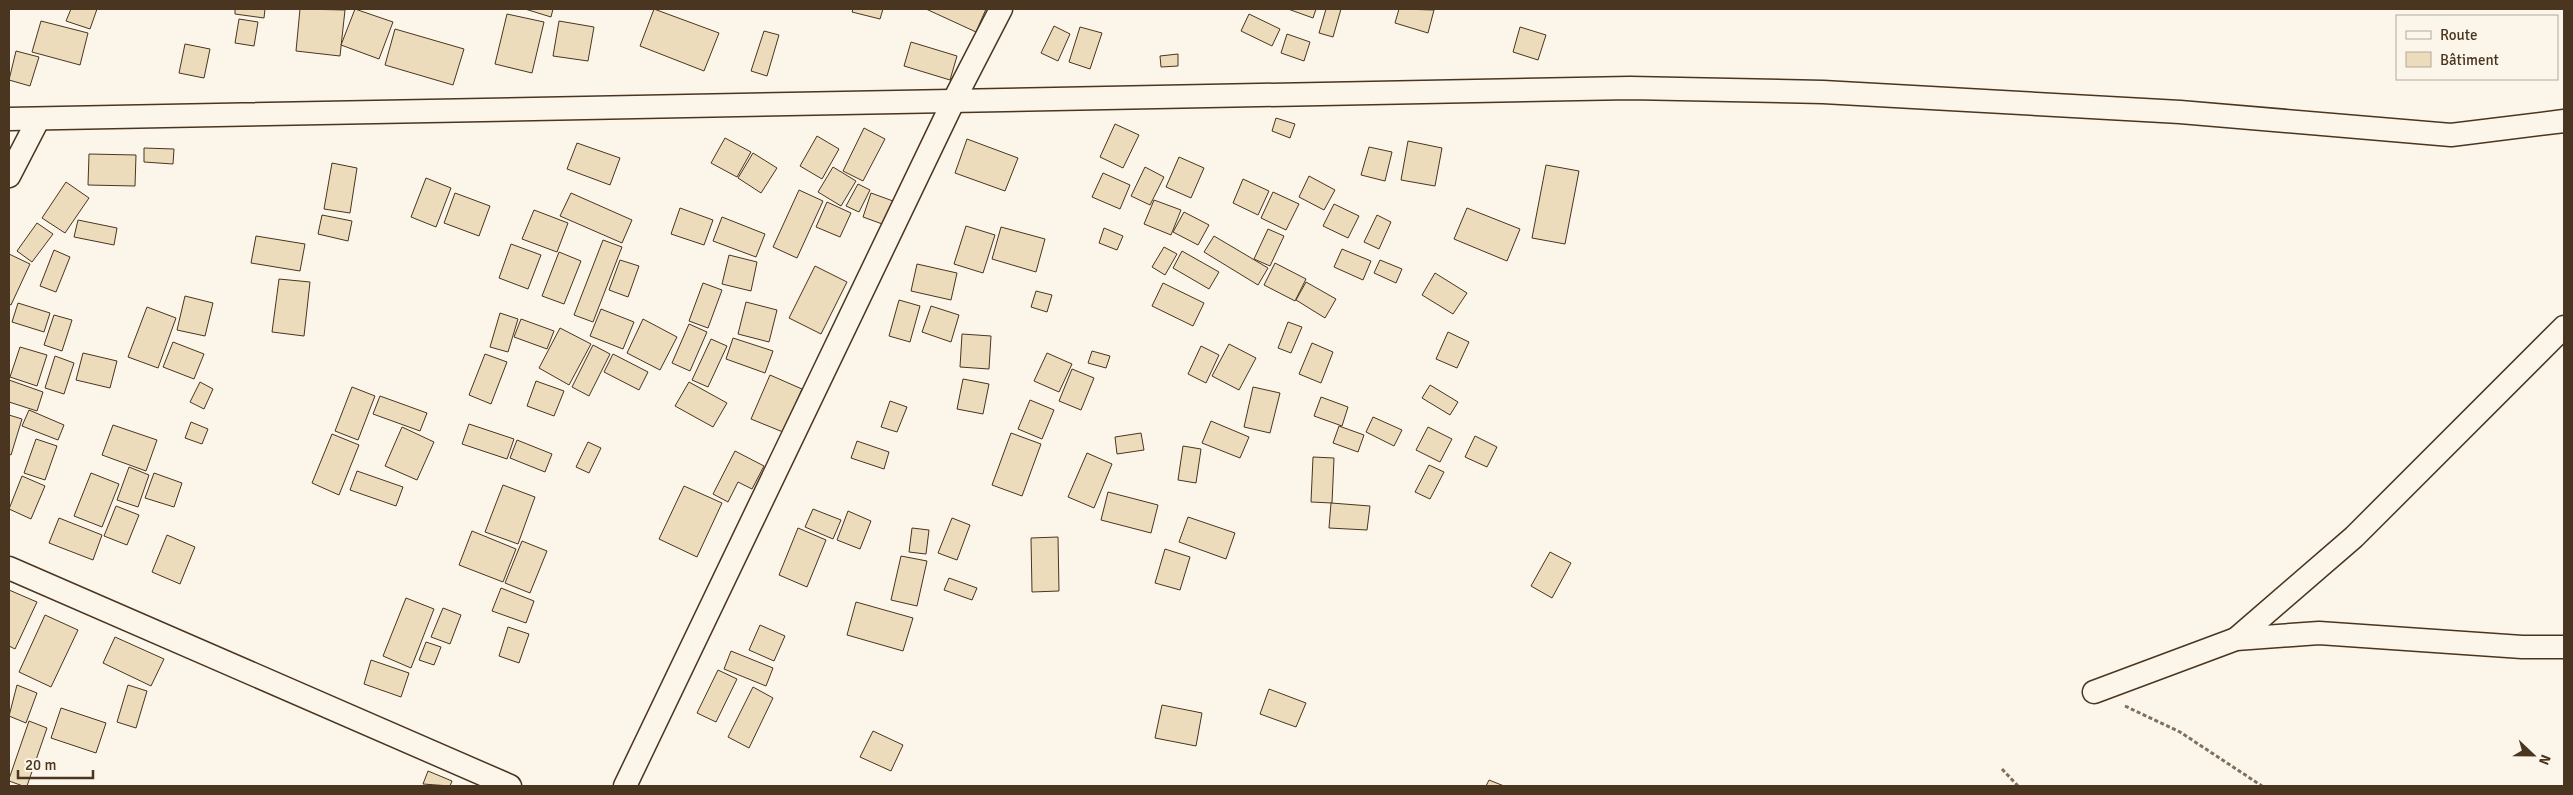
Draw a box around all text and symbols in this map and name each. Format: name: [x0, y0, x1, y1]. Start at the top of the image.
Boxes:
legend: [2396, 15, 2558, 80]
text: Route: [2440, 26, 2477, 44]
text: Bâtiment: [2440, 51, 2499, 69]
north arrow: [2508, 730, 2558, 780]
scale bar: [18, 748, 92, 780]
text: N: [2535, 752, 2554, 767]
text: 20 m: [25, 756, 56, 774]

